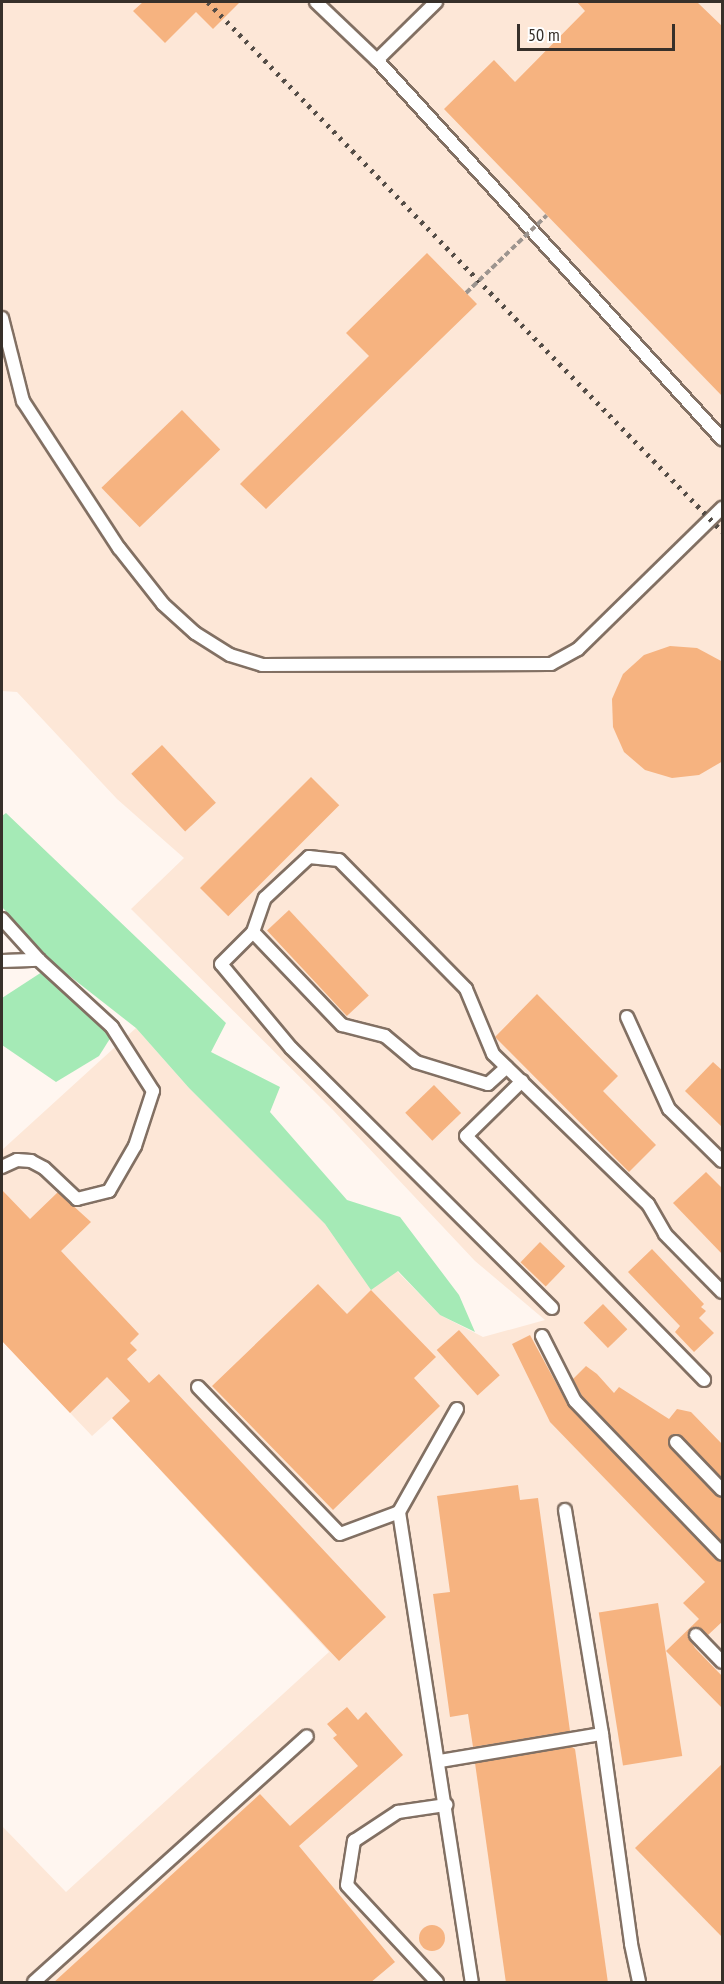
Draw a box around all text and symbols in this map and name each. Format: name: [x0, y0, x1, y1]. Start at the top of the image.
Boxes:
scale bar: [520, 12, 678, 50]
text: 50 m: [528, 23, 560, 46]

